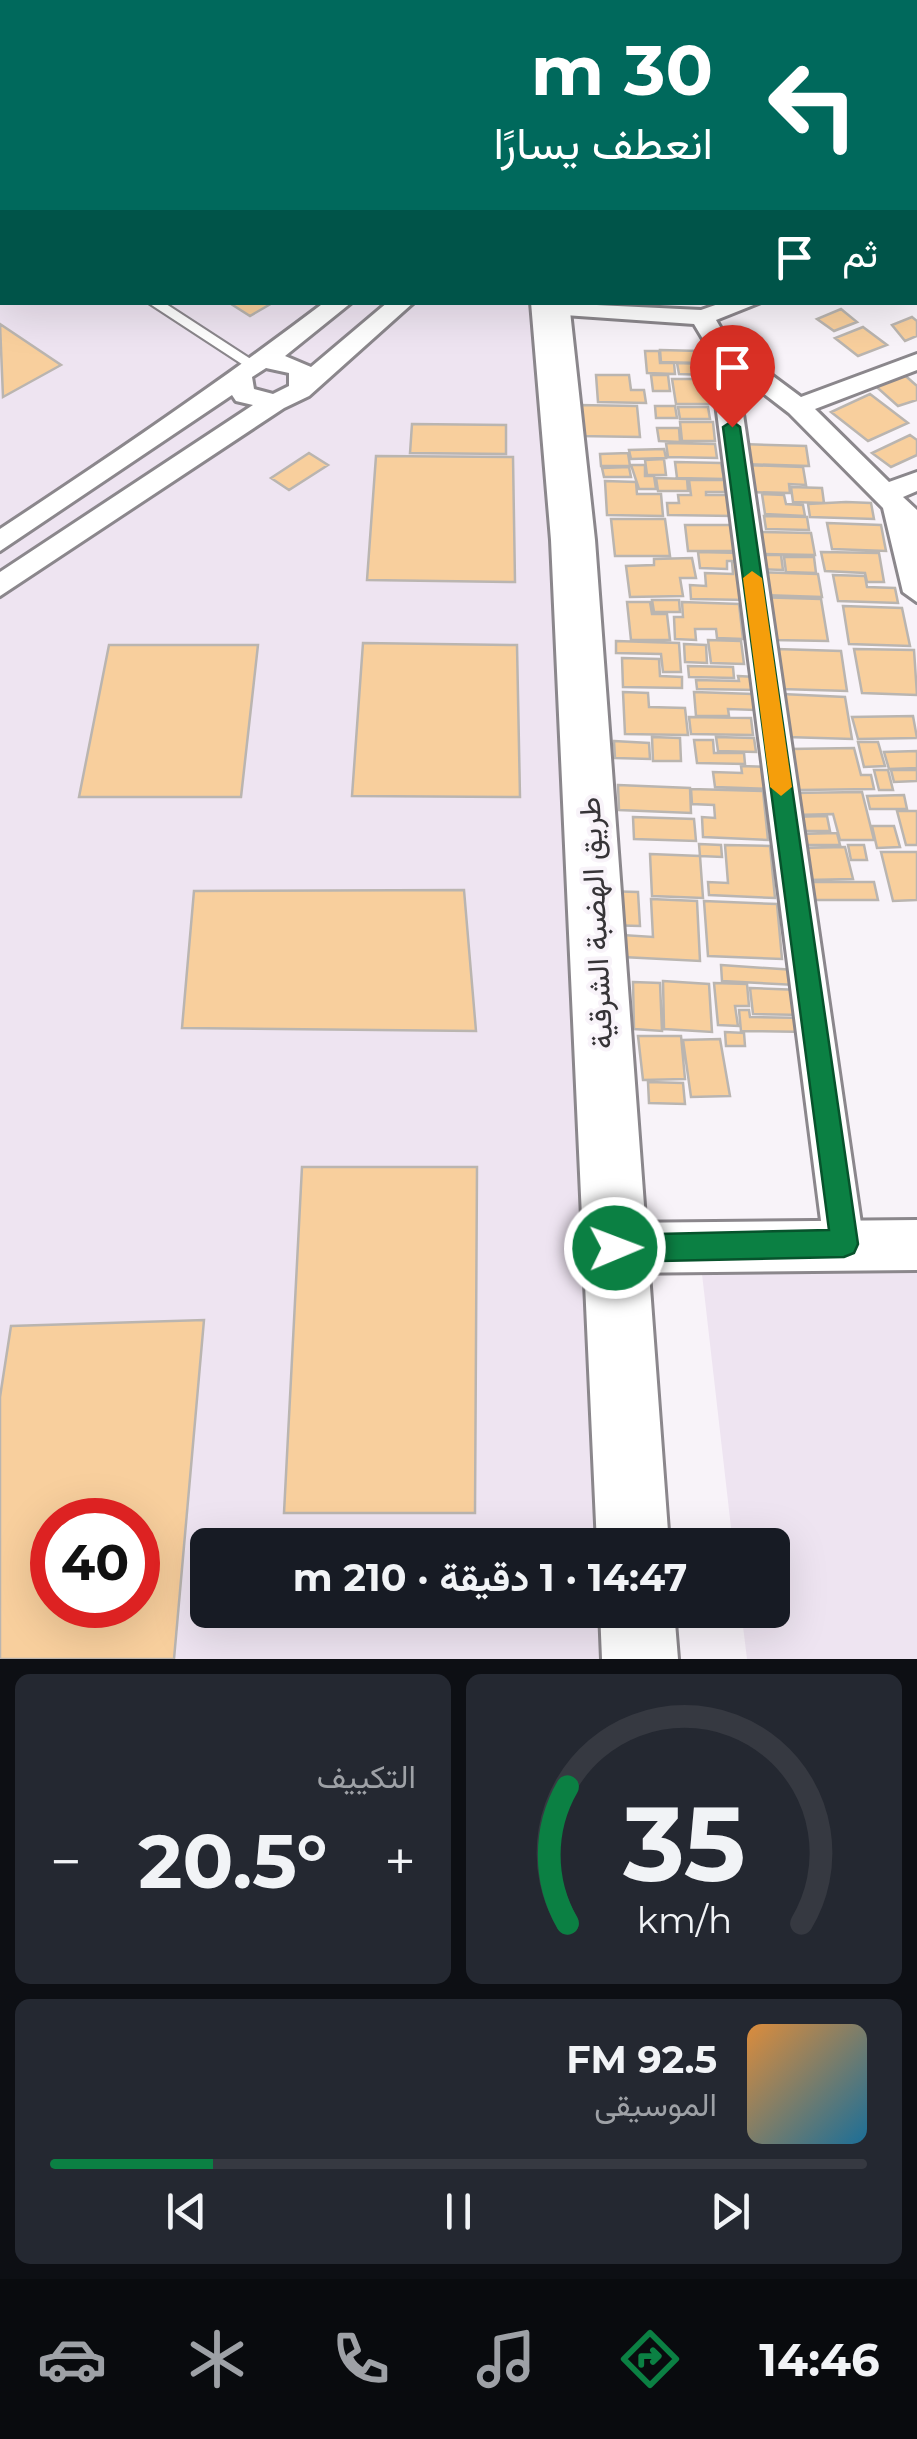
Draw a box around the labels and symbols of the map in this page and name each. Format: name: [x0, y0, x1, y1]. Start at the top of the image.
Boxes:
pin: [690, 325, 775, 428]
street label: طريق الهضبة الشرقية: [570, 796, 621, 1050]
position arrow: [563, 1196, 667, 1300]
speed limit sign: 40: [30, 1498, 160, 1628]

